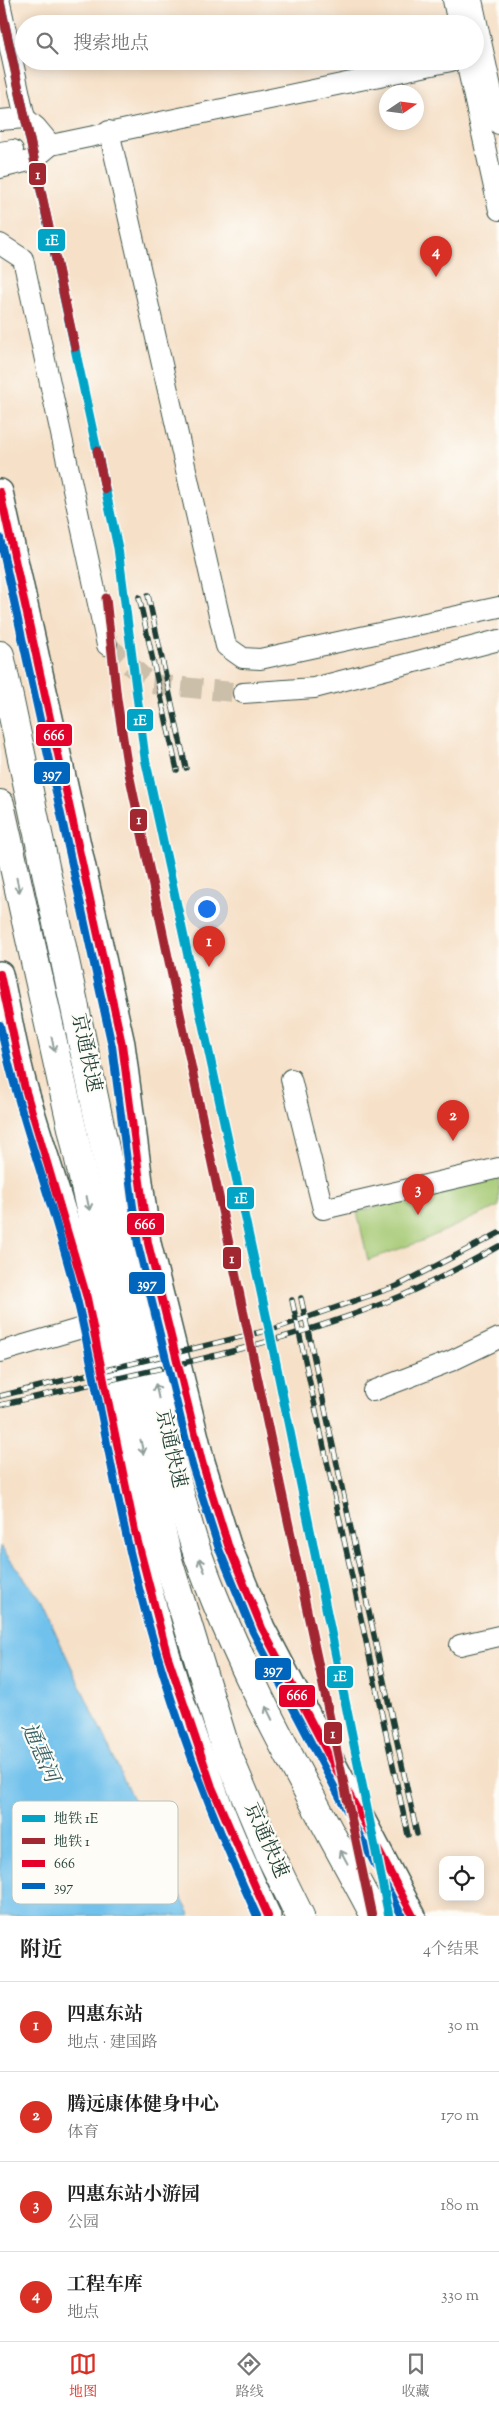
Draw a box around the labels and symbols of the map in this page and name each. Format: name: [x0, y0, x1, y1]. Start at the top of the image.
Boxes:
north arrow: [379, 85, 424, 130]
line badge: 1: [28, 162, 47, 186]
text: 1: [36, 166, 41, 186]
line badge: 1E: [37, 228, 66, 252]
text: 1E: [45, 232, 59, 252]
pin: 4: [420, 236, 452, 277]
line badge: 1E: [126, 708, 154, 732]
text: 1E: [133, 712, 147, 732]
line badge: 666: [35, 723, 73, 747]
text: 666: [44, 727, 64, 747]
line badge: 397: [33, 761, 71, 785]
text: 397: [42, 765, 63, 785]
line badge: 1: [129, 808, 148, 832]
text: 1: [137, 811, 142, 831]
one-way arrow: [14, 877, 23, 893]
your location: [194, 896, 220, 922]
pin: 1: [193, 926, 225, 967]
street label: 京通快速: [63, 1011, 107, 1095]
one-way arrow: [49, 1036, 58, 1052]
pin: 2: [437, 1100, 469, 1141]
pin: 3: [402, 1174, 434, 1215]
line badge: 1E: [226, 1186, 255, 1210]
text: 1E: [234, 1190, 248, 1210]
one-way arrow: [84, 1194, 93, 1210]
line badge: 666: [126, 1212, 165, 1236]
text: 666: [135, 1216, 155, 1236]
line badge: 1: [222, 1246, 242, 1270]
text: 1: [230, 1250, 235, 1270]
line badge: 397: [128, 1271, 166, 1295]
text: 397: [137, 1275, 158, 1295]
one-way arrow: [151, 1384, 161, 1400]
street label: 京通快速: [147, 1407, 193, 1491]
one-way arrow: [138, 1438, 147, 1454]
one-way arrow: [197, 1558, 207, 1573]
line badge: 397: [254, 1657, 292, 1681]
text: 397: [263, 1661, 284, 1681]
line badge: 1E: [326, 1665, 354, 1689]
text: 1E: [333, 1668, 347, 1688]
line badge: 666: [278, 1684, 316, 1708]
text: 666: [287, 1687, 307, 1707]
one-way arrow: [264, 1706, 273, 1721]
water label: 通惠河: [12, 1718, 67, 1792]
line badge: 1: [323, 1721, 343, 1745]
text: 1: [331, 1725, 336, 1745]
street label: 京通快速: [235, 1799, 295, 1883]
legend: [12, 1801, 178, 1904]
text: 地铁 1E: [54, 1810, 99, 1830]
text: 地铁 1: [54, 1833, 90, 1853]
one-way arrow: [339, 1850, 349, 1865]
text: 666: [54, 1855, 75, 1875]
text: 397: [54, 1878, 73, 1898]

